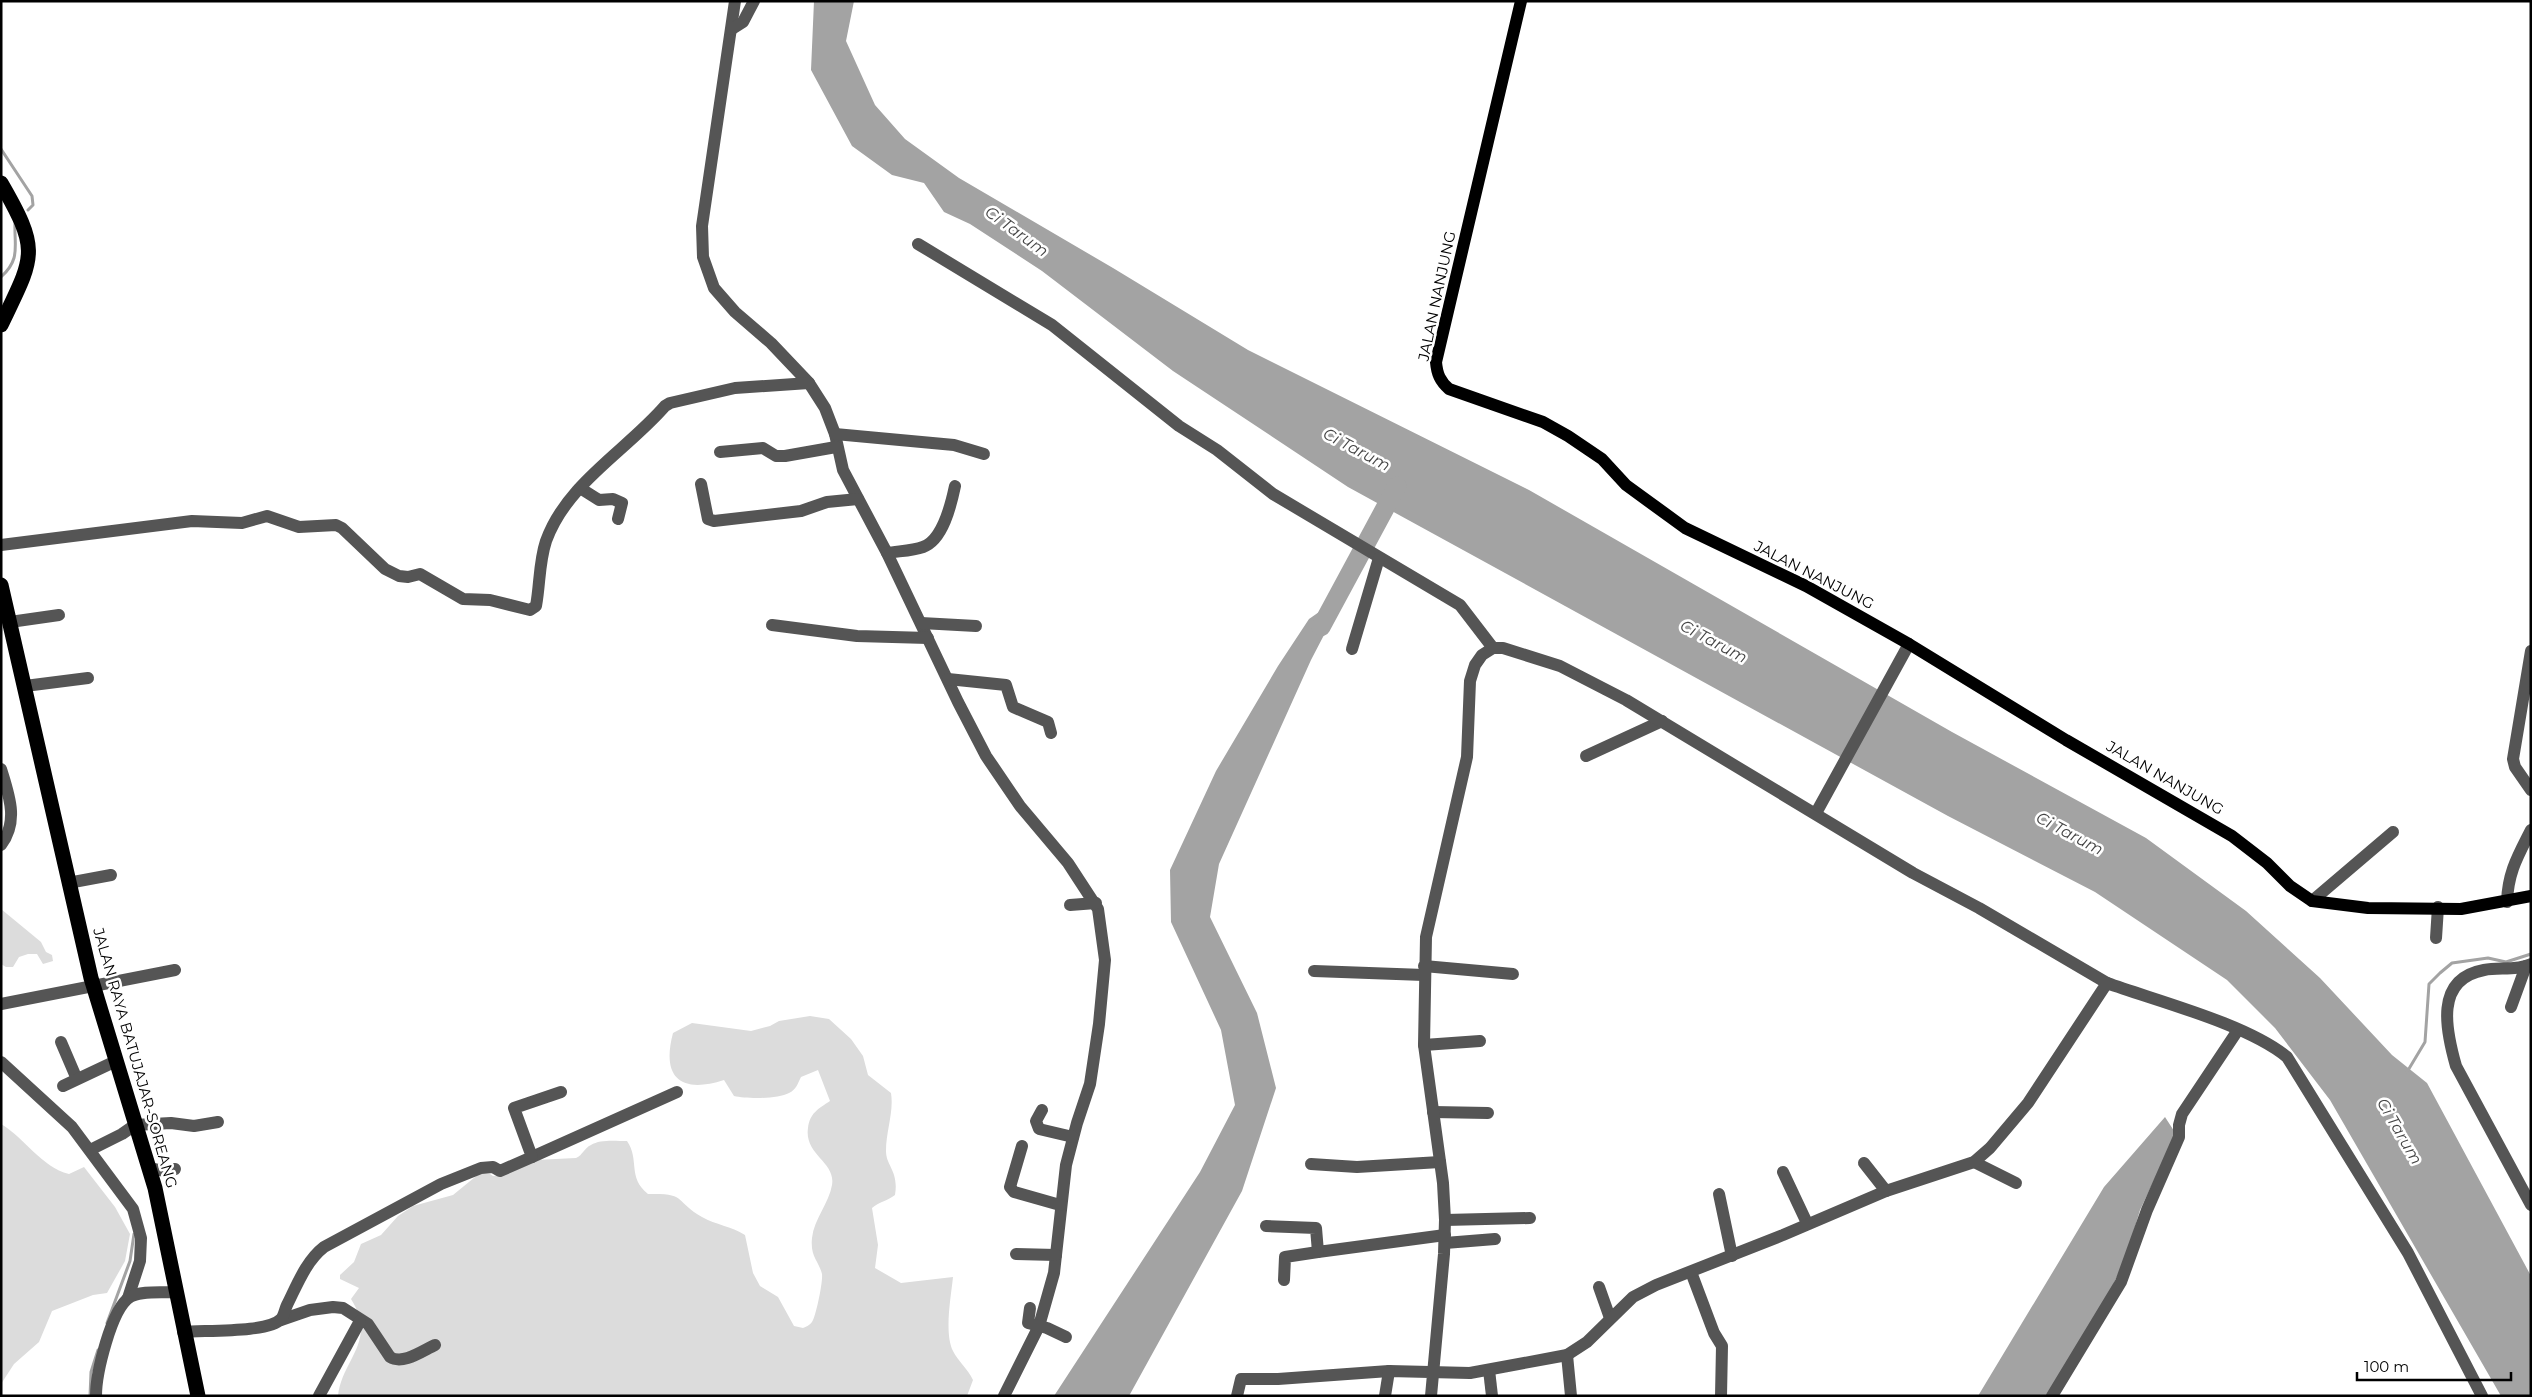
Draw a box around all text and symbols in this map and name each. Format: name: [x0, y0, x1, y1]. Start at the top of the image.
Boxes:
water label: Ci Tarum: [981, 202, 1052, 261]
street label: JALAN NANJUNG: [1413, 229, 1460, 363]
water label: Ci Tarum: [1320, 424, 1394, 475]
street label: JALAN NANJUNG: [1750, 536, 1877, 613]
water label: Ci Tarum: [1677, 616, 1751, 667]
street label: JALAN NANJUNG: [2102, 736, 2227, 819]
water label: Ci Tarum: [2033, 808, 2107, 859]
street label: JALAN RAYA BATUJAJAR-SOREANG: [89, 925, 182, 1190]
water label: Ci Tarum: [2373, 1095, 2426, 1168]
scale bar: [2357, 1350, 2511, 1382]
text: 100 m: [2364, 1357, 2409, 1376]

